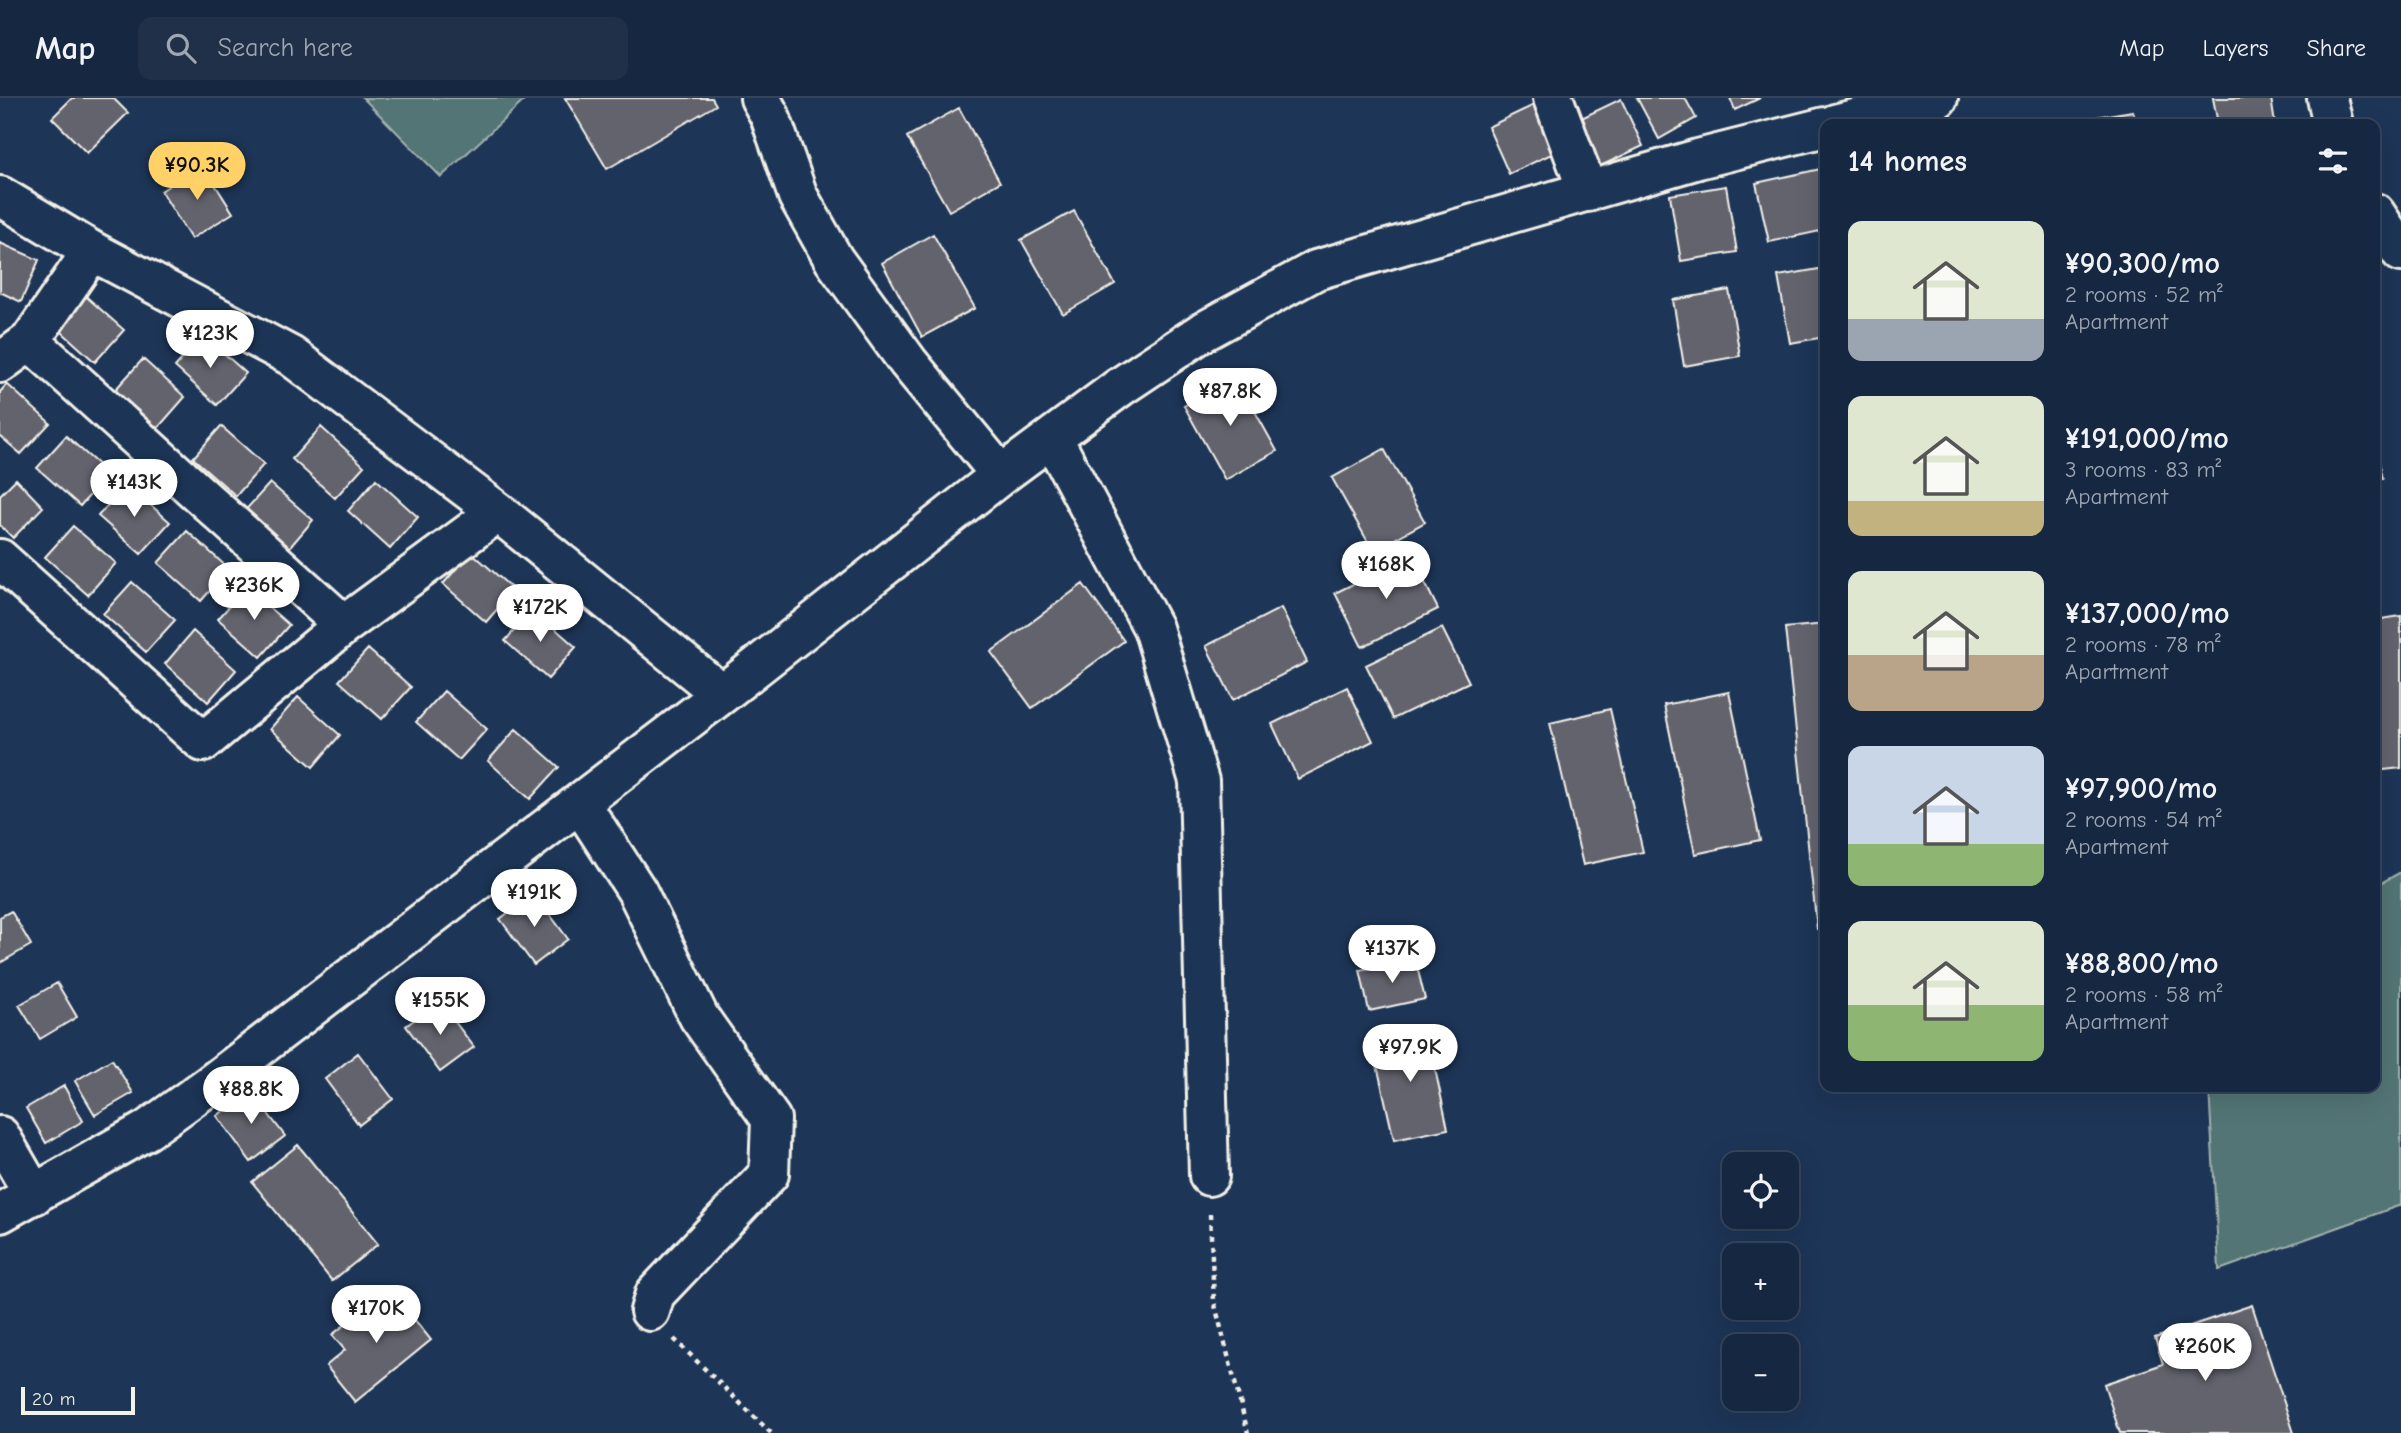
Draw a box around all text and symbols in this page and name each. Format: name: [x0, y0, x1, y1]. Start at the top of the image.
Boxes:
search box: [138, 17, 628, 80]
text: Map: [35, 29, 96, 67]
icon: search: [162, 29, 200, 67]
text: Search here: [218, 33, 353, 63]
text: Map: [2119, 34, 2165, 62]
text: Layers: [2203, 34, 2268, 62]
text: Share: [2306, 34, 2366, 62]
pin: ¥90.3K: [140, 142, 254, 202]
icon: filters: [2314, 142, 2352, 180]
text: 14 homes: [1848, 144, 1967, 179]
text: ¥90.3K: [165, 151, 229, 178]
text: ¥90,300/mo: [2065, 246, 2220, 281]
icon: home: [1904, 249, 1988, 333]
text: 2 rooms · 52 m²: [2065, 281, 2223, 308]
text: Apartment: [2065, 308, 2168, 335]
pin: ¥123K: [161, 310, 259, 370]
text: ¥123K: [182, 319, 238, 346]
pin: ¥87.8K: [1173, 368, 1287, 428]
text: ¥87.8K: [1199, 377, 1261, 404]
text: ¥191,000/mo: [2065, 421, 2229, 456]
icon: home: [1904, 424, 1988, 508]
text: 3 rooms · 83 m²: [2065, 456, 2221, 483]
pin: ¥143K: [85, 460, 183, 519]
text: ¥143K: [106, 468, 162, 495]
text: Apartment: [2065, 483, 2168, 510]
pin: ¥168K: [1337, 542, 1435, 601]
text: ¥168K: [1357, 550, 1415, 577]
pin: ¥236K: [205, 562, 303, 622]
text: ¥236K: [224, 571, 284, 598]
pin: ¥172K: [491, 584, 589, 644]
text: ¥172K: [512, 593, 568, 620]
text: ¥137,000/mo: [2065, 596, 2230, 631]
icon: home: [1904, 599, 1988, 683]
text: 2 rooms · 78 m²: [2065, 631, 2221, 658]
text: Apartment: [2065, 658, 2168, 685]
text: ¥97,900/mo: [2065, 771, 2217, 806]
icon: home: [1904, 774, 1988, 858]
text: 2 rooms · 54 m²: [2065, 806, 2222, 833]
text: Apartment: [2065, 833, 2168, 860]
pin: ¥191K: [485, 870, 583, 929]
text: ¥191K: [507, 878, 561, 905]
pin: ¥137K: [1343, 926, 1441, 985]
text: ¥137K: [1365, 934, 1420, 961]
text: ¥88,800/mo: [2065, 946, 2218, 981]
icon: home: [1904, 949, 1988, 1033]
pin: ¥155K: [391, 978, 489, 1037]
text: 2 rooms · 58 m²: [2065, 981, 2223, 1008]
text: ¥155K: [411, 986, 469, 1013]
text: Apartment: [2065, 1008, 2168, 1035]
pin: ¥97.9K: [1353, 1024, 1467, 1084]
text: ¥97.9K: [1379, 1033, 1441, 1060]
pin: ¥88.8K: [194, 1066, 308, 1126]
text: ¥88.8K: [219, 1075, 283, 1102]
map controls: [1722, 1152, 1799, 1411]
button: locate: [1722, 1152, 1799, 1229]
button: +: [1722, 1243, 1799, 1320]
pin: ¥170K: [327, 1286, 425, 1345]
text: ¥170K: [348, 1294, 404, 1321]
pin: ¥260K: [2156, 1324, 2254, 1383]
text: ¥260K: [2175, 1332, 2235, 1359]
button: −: [1722, 1334, 1799, 1411]
scale bar: [21, 1384, 135, 1416]
text: 20 m: [32, 1388, 76, 1410]

